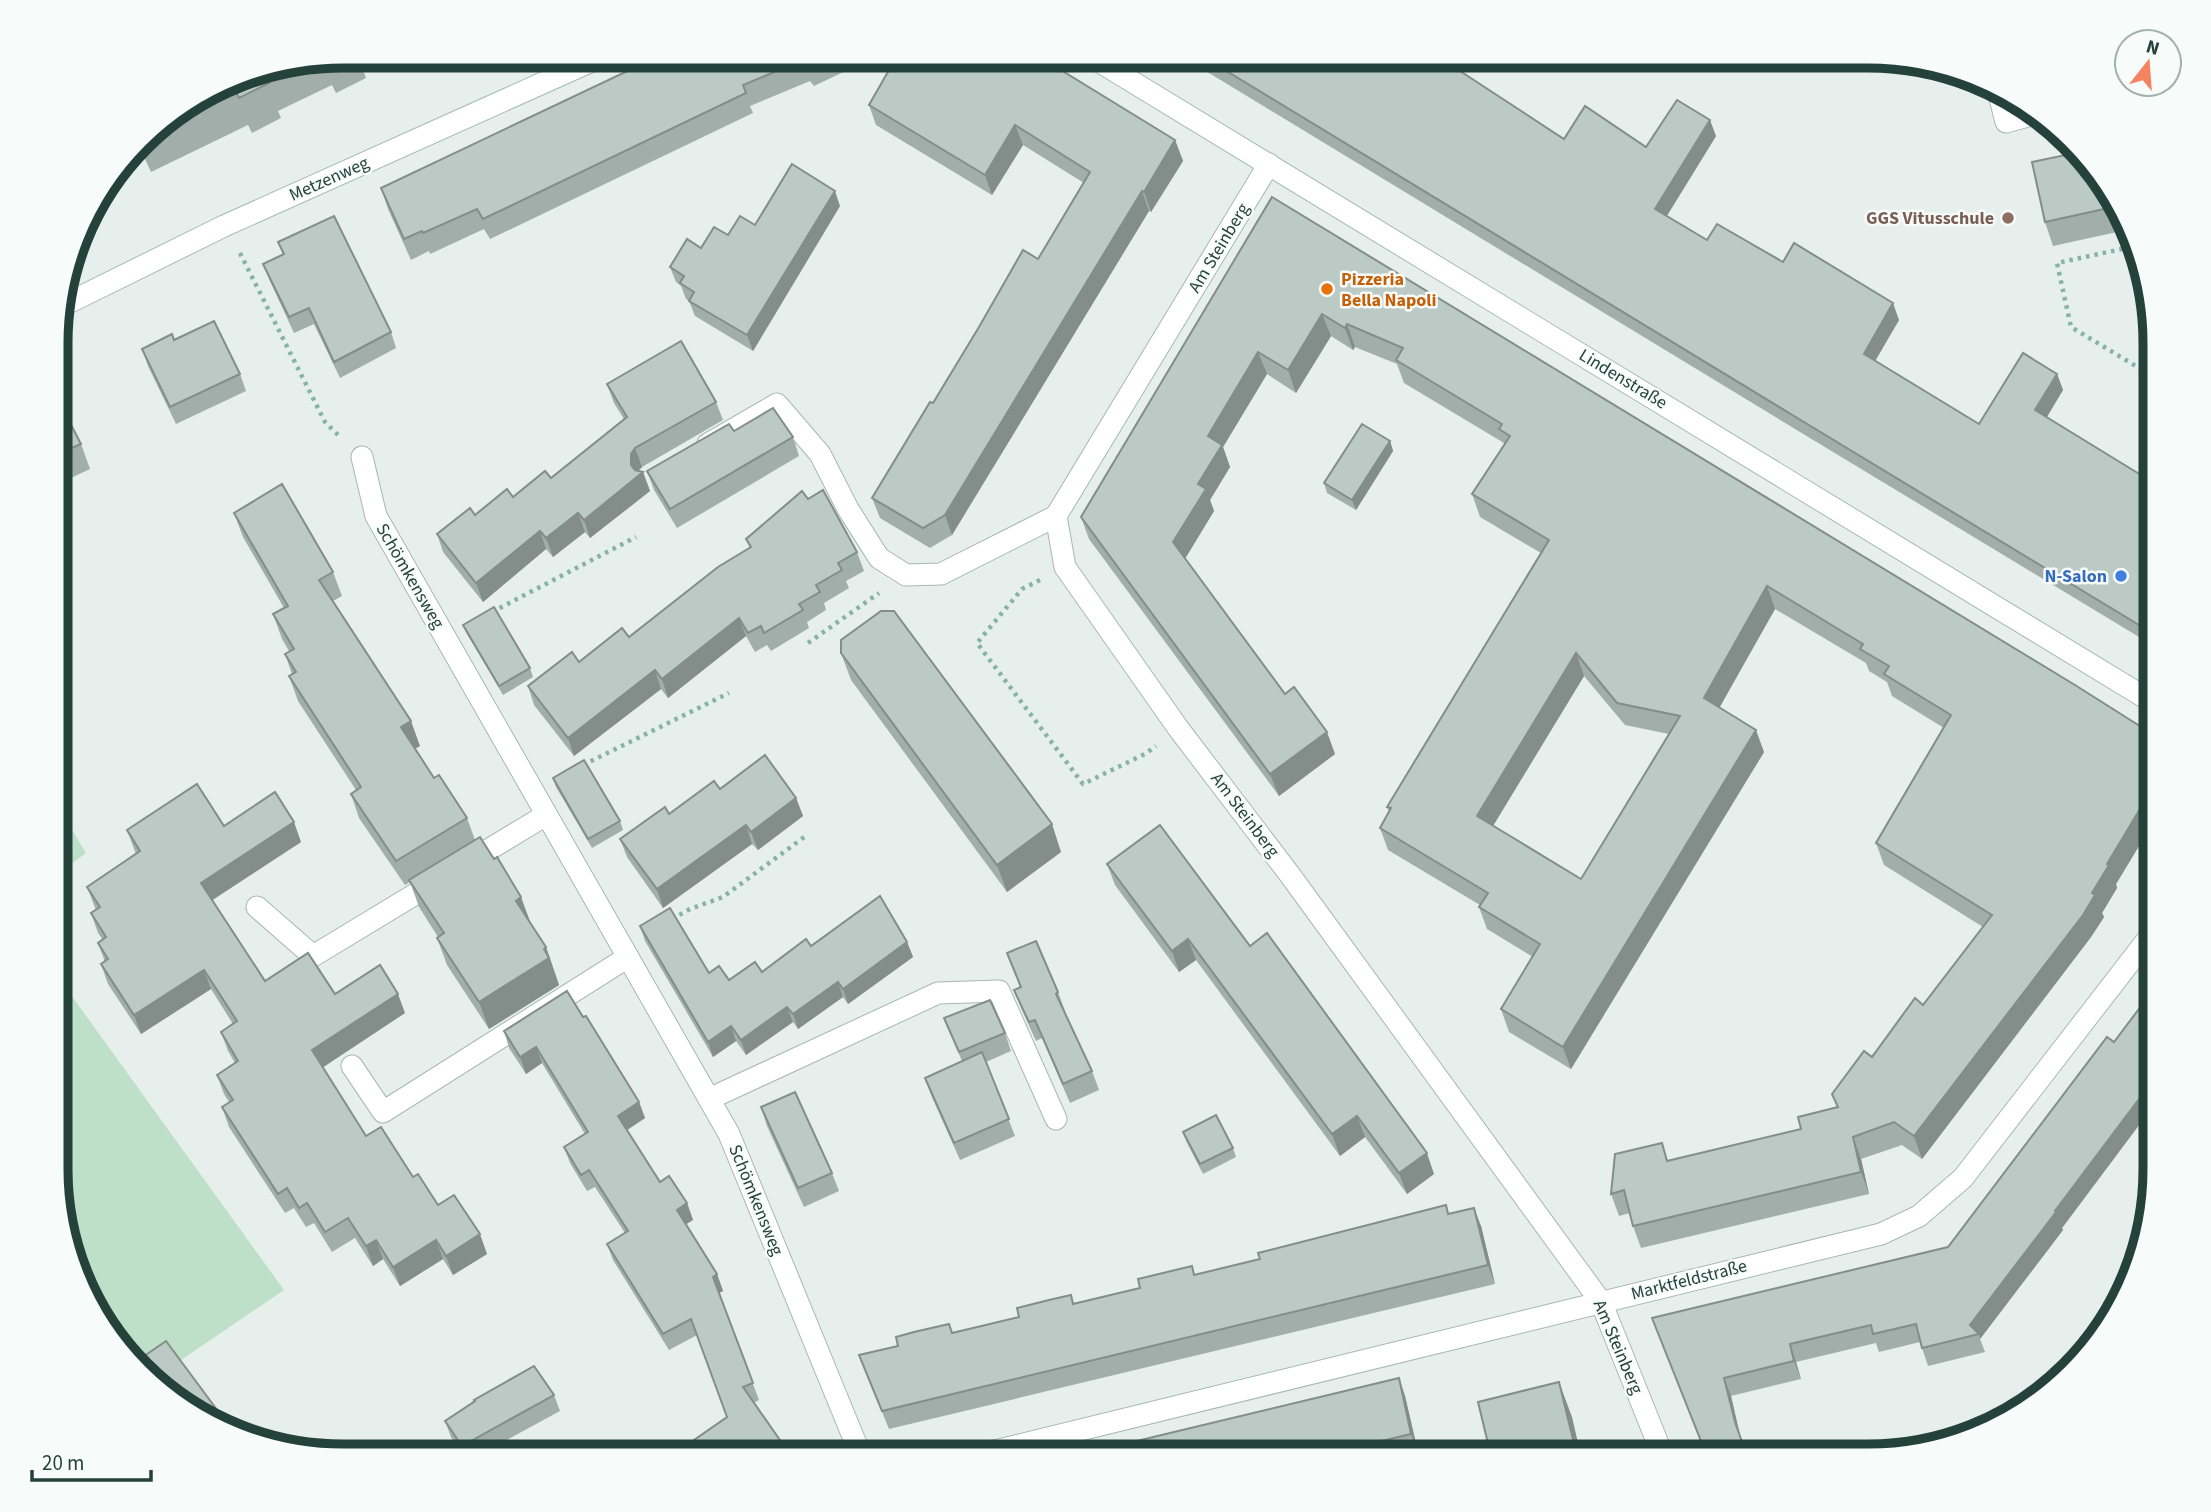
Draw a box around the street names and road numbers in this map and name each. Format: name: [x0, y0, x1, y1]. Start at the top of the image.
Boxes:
street label: Metzenweg: [285, 150, 373, 208]
street label: Am Steinberg: [1182, 198, 1256, 298]
street label: Lindenstraße: [1574, 343, 1672, 415]
street label: Schömkensweg: [370, 519, 450, 633]
street label: Am Steinberg: [1205, 767, 1285, 863]
street label: Schömkensweg: [722, 1141, 790, 1259]
street label: Marktfeldstraße: [1628, 1253, 1750, 1307]
street label: Am Steinberg: [1587, 1296, 1649, 1398]

